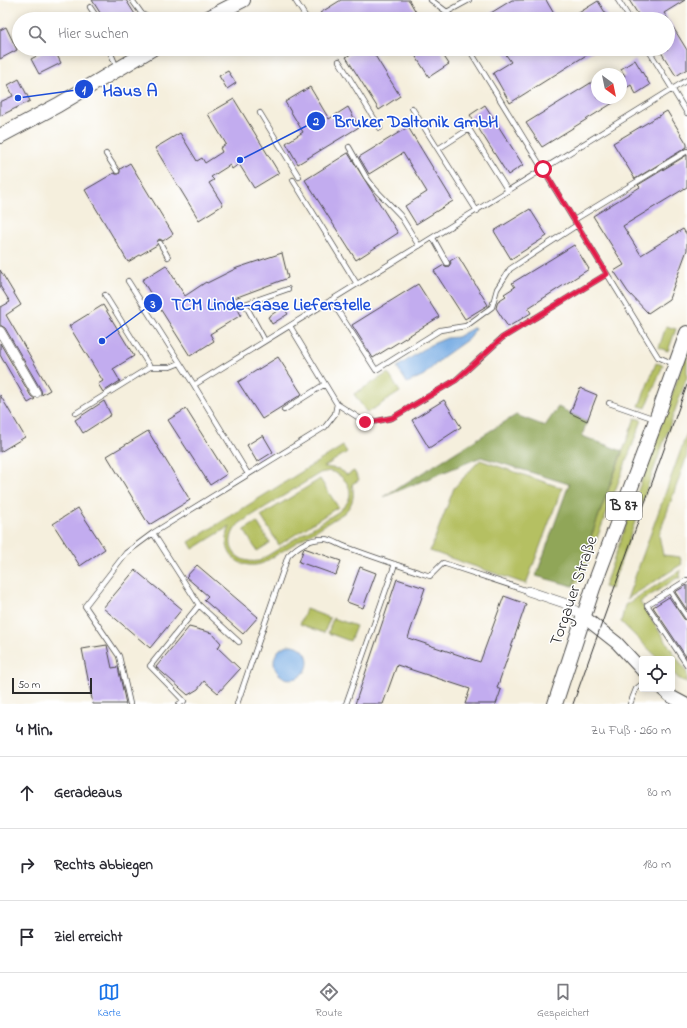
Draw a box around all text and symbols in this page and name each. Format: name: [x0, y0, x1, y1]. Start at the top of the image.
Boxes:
search box: [12, 12, 675, 56]
icon: search: [26, 23, 48, 45]
text: Hier suchen: [58, 23, 129, 45]
north arrow: [591, 68, 627, 104]
callout: Haus A: [74, 74, 165, 104]
text: Haus A: [102, 79, 158, 105]
text: 1: [82, 82, 86, 100]
callout: Bruker Daltonik GmbH: [306, 106, 507, 136]
text: Bruker Daltonik GmbH: [332, 110, 499, 136]
text: 2: [312, 113, 319, 131]
route start: [534, 160, 552, 178]
callout: TCM Linde-Gase Lieferstelle: [143, 288, 378, 318]
text: TCM Linde-Gase Lieferstelle: [171, 293, 372, 319]
text: 3: [150, 296, 156, 314]
route end: [356, 413, 374, 431]
road number: B 87: [606, 492, 642, 520]
street label: Torgauer Straße: [544, 532, 606, 650]
map controls: [639, 656, 675, 692]
button: locate: [639, 656, 675, 692]
scale bar: [12, 676, 92, 695]
text: 50 m: [18, 677, 40, 693]
text: 4 Min.: [16, 718, 52, 743]
text: Zu Fuß · 260 m: [591, 721, 671, 740]
icon: ahead: [16, 782, 38, 804]
text: Geradeaus: [54, 782, 122, 804]
text: 80 m: [647, 783, 671, 802]
icon: right: [16, 854, 38, 876]
text: Rechts abbiegen: [54, 854, 153, 876]
text: 180 m: [643, 855, 671, 874]
icon: arrive: [16, 926, 38, 948]
text: Ziel erreicht: [54, 926, 122, 948]
tab: Karte: [97, 981, 121, 1021]
tab: Route: [316, 981, 342, 1021]
tab: Gespeichert: [537, 981, 590, 1021]

